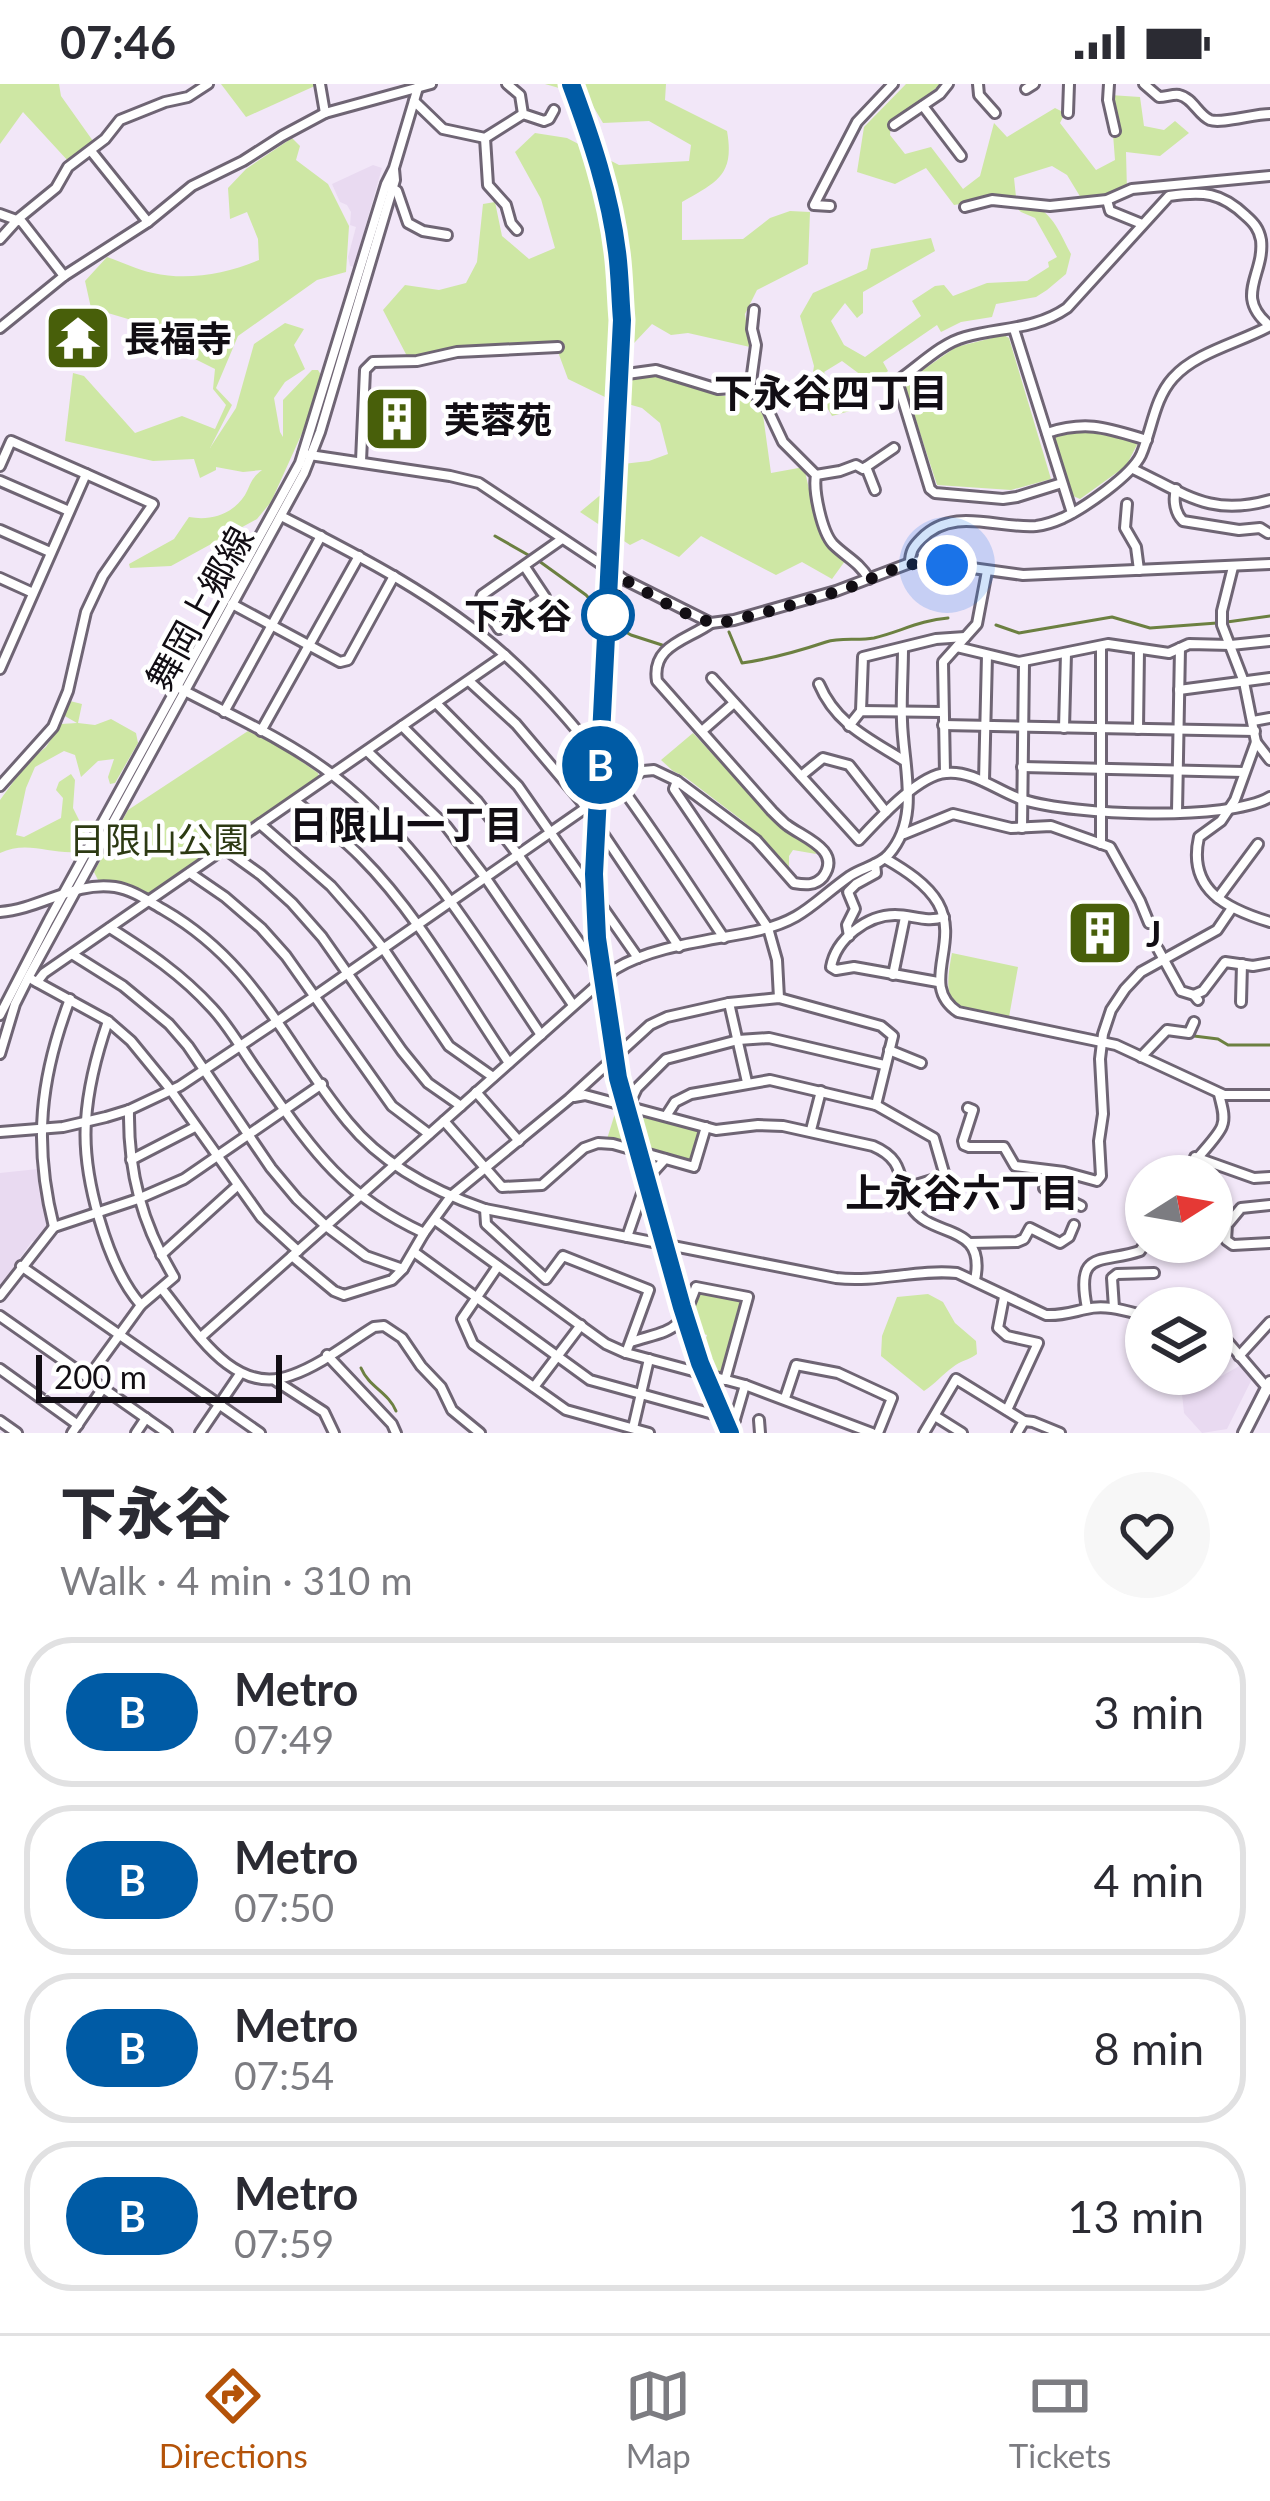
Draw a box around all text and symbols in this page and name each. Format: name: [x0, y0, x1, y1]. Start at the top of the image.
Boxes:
text: 07:46: [60, 15, 176, 69]
temple icon: 長福寺: [43, 303, 113, 373]
place label: 長福寺: [124, 316, 232, 360]
district label: 下永谷四丁目: [714, 369, 948, 415]
building icon: 芙蓉苑: [362, 384, 432, 454]
place label: 芙蓉苑: [444, 397, 552, 441]
street label: 舞岡上郷線: [136, 519, 262, 697]
your location: [917, 535, 977, 595]
marker: 下永谷: [583, 590, 633, 640]
place label: 下永谷: [464, 593, 572, 637]
line badge: B: [561, 726, 639, 804]
text: B: [586, 740, 614, 790]
district label: 日限山一丁目: [289, 801, 523, 847]
park label: 日限山公園: [69, 817, 249, 861]
building icon: J: [1065, 898, 1135, 968]
place label: J: [1146, 911, 1161, 955]
north arrow: [1125, 1155, 1233, 1263]
map controls: [1125, 1155, 1233, 1395]
district label: 上永谷六丁目: [845, 1169, 1079, 1215]
button: layers: [1125, 1287, 1233, 1395]
scale bar: [36, 1349, 282, 1402]
text: 200 m: [54, 1356, 147, 1396]
button: heart: [1084, 1472, 1210, 1598]
text: 下永谷: [60, 1478, 231, 1546]
text: Walk · 4 min · 310 m: [60, 1557, 413, 1603]
text: Metro: [234, 1662, 358, 1716]
text: 3 min: [1093, 1685, 1204, 1739]
text: B: [118, 1687, 146, 1737]
text: 07:49: [234, 1716, 334, 1762]
text: Metro: [234, 1830, 358, 1884]
text: 4 min: [1093, 1853, 1204, 1907]
text: B: [118, 1855, 146, 1905]
text: 07:50: [234, 1884, 334, 1930]
text: Metro: [234, 1998, 358, 2052]
text: 8 min: [1093, 2021, 1204, 2075]
text: B: [118, 2023, 146, 2073]
text: 07:54: [234, 2052, 334, 2098]
text: Metro: [234, 2166, 358, 2220]
text: 13 min: [1067, 2189, 1204, 2243]
text: B: [118, 2191, 146, 2241]
text: 07:59: [234, 2220, 334, 2266]
tab: Directions: [159, 2363, 308, 2475]
tab: Map: [625, 2363, 691, 2475]
tab: Tickets: [1009, 2363, 1111, 2475]

